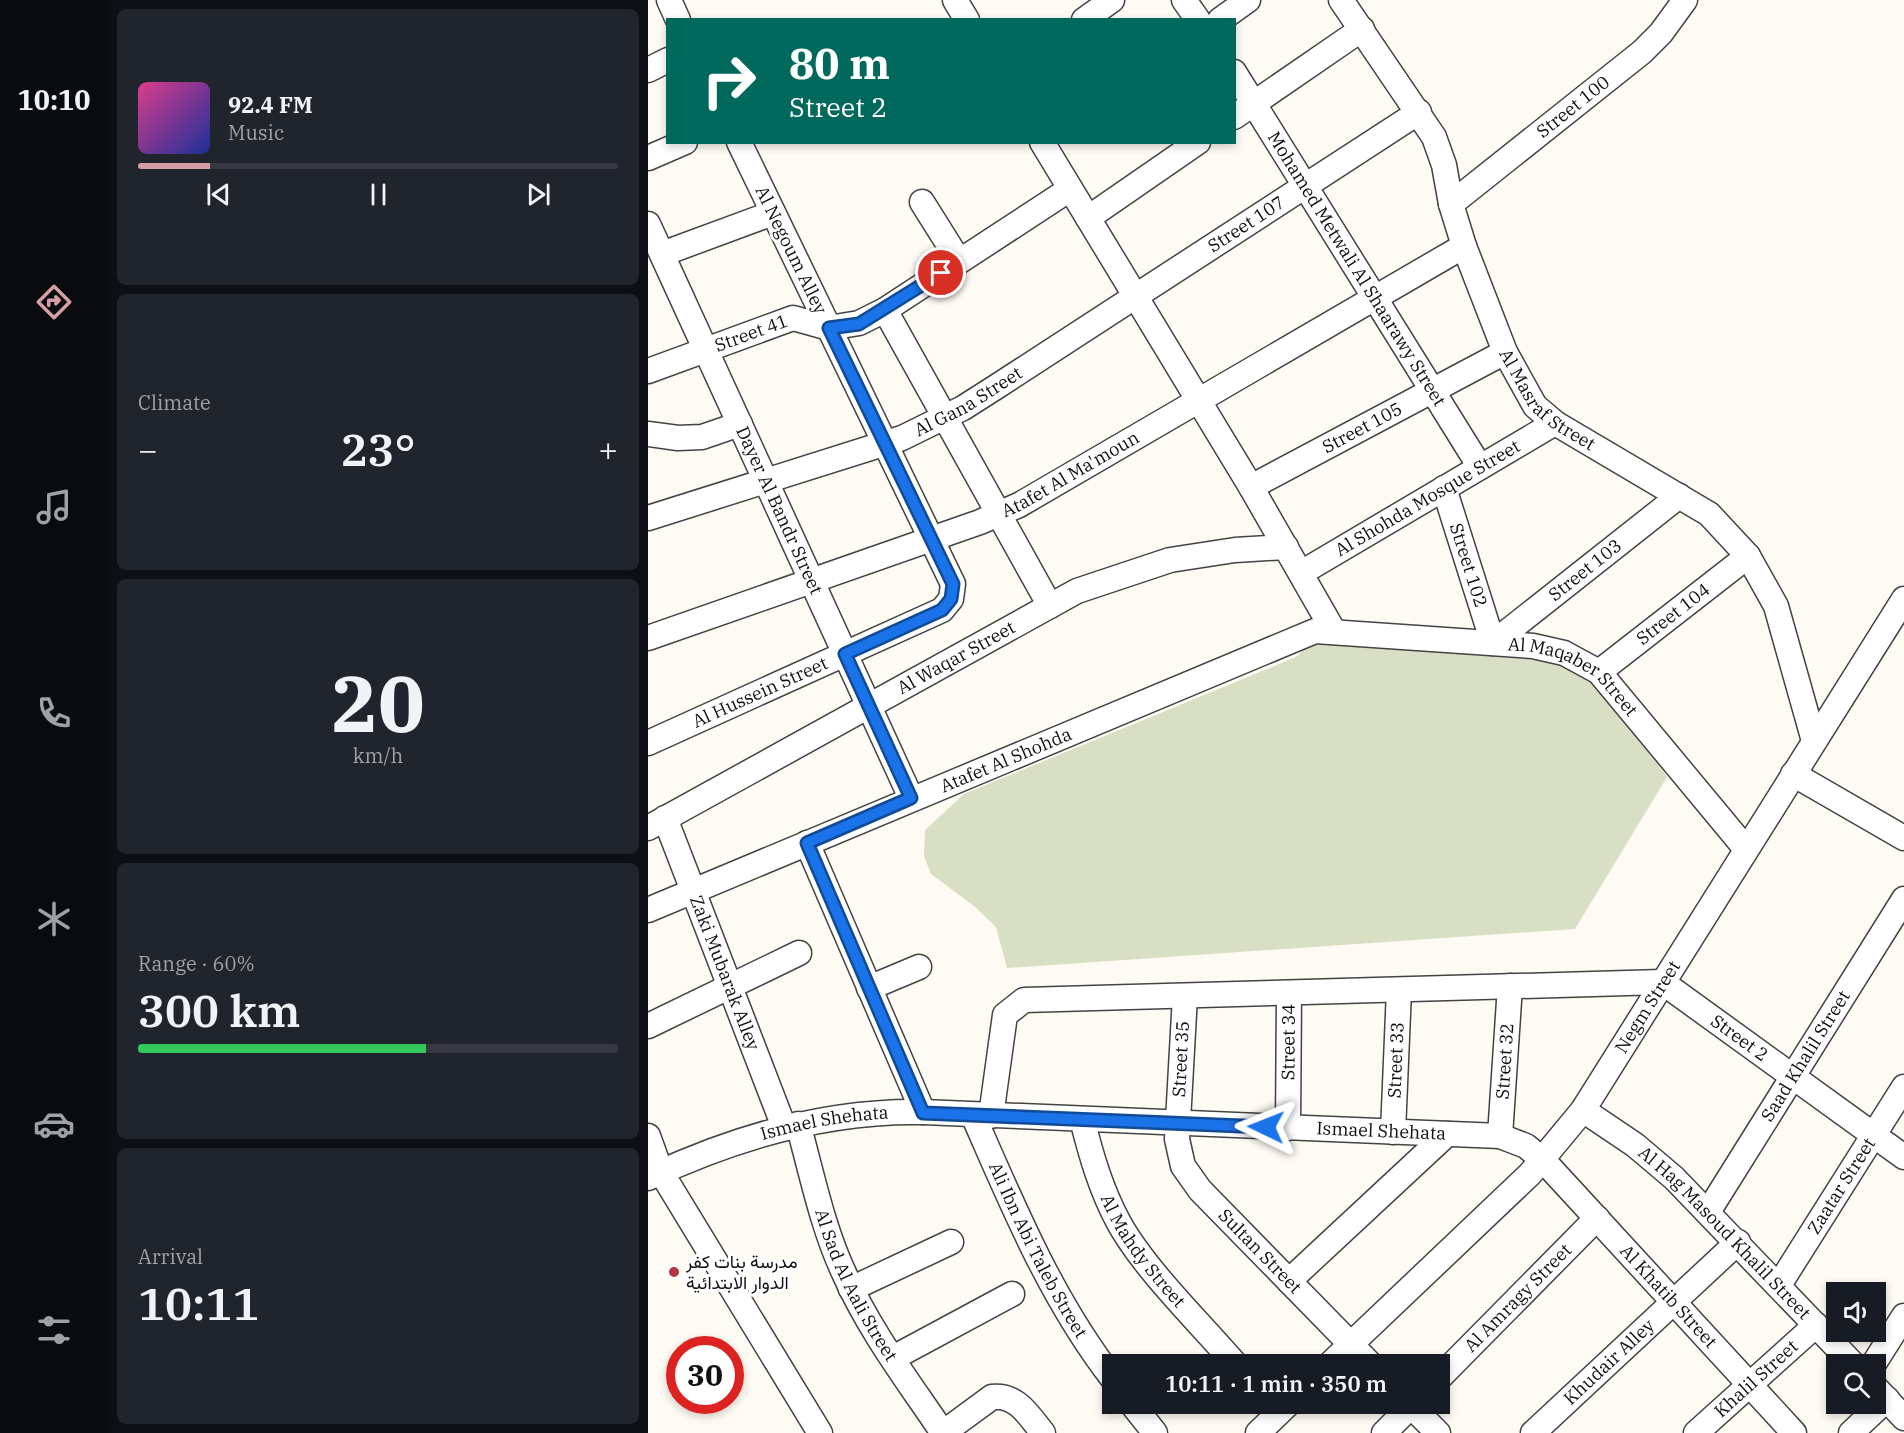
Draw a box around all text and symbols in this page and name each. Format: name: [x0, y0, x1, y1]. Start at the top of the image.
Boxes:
text: 80 m: [789, 36, 890, 91]
icon: right: [690, 42, 768, 120]
street label: Street 100: [1531, 70, 1614, 143]
text: 10:10: [18, 82, 90, 117]
text: Street 2: [789, 89, 887, 124]
text: 92.4 FM: [228, 90, 313, 119]
text: Music: [228, 119, 284, 146]
street label: Mohamed Metwali Al Shaarawy Street: [1263, 127, 1451, 410]
icon: previous: [202, 178, 235, 211]
icon: pause: [362, 178, 395, 211]
icon: next: [522, 178, 555, 211]
street label: Al Negoum Alley: [750, 182, 833, 318]
street label: Street 107: [1203, 190, 1289, 257]
pin: [915, 247, 966, 298]
icon: arrive: [924, 256, 957, 289]
icon: directions: [33, 281, 75, 323]
street label: Street 41: [711, 309, 791, 357]
street label: Al Masraf Street: [1494, 344, 1600, 455]
street label: Al Gana Street: [910, 361, 1026, 441]
text: Climate: [138, 389, 211, 416]
street label: Street 105: [1318, 397, 1406, 458]
text: 23°: [340, 420, 416, 478]
street label: Dayer Al Bandr Street: [731, 422, 828, 598]
street label: Atafet Al Ma'moun: [998, 426, 1143, 522]
text: −: [138, 428, 158, 471]
text: +: [598, 428, 618, 471]
street label: Al Shohda Mosque Street: [1331, 434, 1524, 561]
icon: music: [33, 486, 75, 528]
street label: Street 102: [1445, 520, 1493, 610]
street label: Street 103: [1543, 534, 1626, 606]
street label: Street 104: [1631, 578, 1714, 650]
street label: Al Waqar Street: [893, 616, 1019, 699]
street label: Al Maqaber Street: [1507, 632, 1643, 721]
street label: Al Hussein Street: [689, 651, 831, 732]
text: 20: [331, 652, 425, 753]
icon: phone: [33, 692, 75, 734]
street label: Atafet Al Shohda: [937, 722, 1075, 797]
text: km/h: [353, 742, 403, 769]
street label: Zaki Mubarak Alley: [685, 892, 765, 1054]
icon: climate: [33, 898, 75, 940]
text: Range · 60%: [138, 950, 255, 977]
street label: Negm Street: [1610, 956, 1685, 1057]
text: 300 km: [138, 981, 300, 1039]
street label: Saad Khalil Street: [1756, 986, 1855, 1126]
street label: Street 34: [1276, 1004, 1300, 1080]
street label: Street 2: [1706, 1009, 1773, 1066]
street label: Street 35: [1167, 1020, 1194, 1098]
street label: Street 33: [1382, 1021, 1409, 1099]
street label: Street 32: [1490, 1022, 1519, 1100]
position arrow: [1234, 1095, 1298, 1159]
street label: Ismael Shehata: [758, 1100, 889, 1145]
icon: car: [33, 1103, 75, 1145]
street label: Ismael Shehata: [1316, 1116, 1447, 1145]
street label: Zaatar Street: [1802, 1133, 1880, 1238]
street label: Al Hag Masoud Khalil Street: [1634, 1141, 1816, 1324]
street label: Ali Ibn Abi Taleb Street: [984, 1158, 1093, 1342]
street label: Al Mahdy Street: [1096, 1191, 1191, 1312]
street label: Sultan Street: [1214, 1204, 1307, 1298]
street label: Al Sad Al Aali Street: [810, 1206, 903, 1366]
street label: Al Amragy Street: [1459, 1239, 1576, 1357]
street label: Al Khatib Street: [1615, 1239, 1722, 1353]
text: Arrival: [138, 1243, 203, 1270]
place label: مدرسة بنات كفر الدوار الابتدائية: [685, 1250, 798, 1294]
marker: مدرسة بنات كفر الدوار الابتدائية: [667, 1265, 681, 1279]
text: 10:11: [138, 1274, 259, 1332]
map controls: [1826, 1282, 1886, 1414]
button: sound: [1826, 1282, 1886, 1342]
icon: filters: [33, 1309, 75, 1351]
street label: Khudair Alley: [1559, 1314, 1659, 1410]
street label: Khalil Street: [1709, 1335, 1803, 1422]
speed limit sign: 30: [666, 1336, 744, 1414]
button: search: [1826, 1354, 1886, 1414]
text: 10:11 · 1 min · 350 m: [1165, 1369, 1387, 1398]

